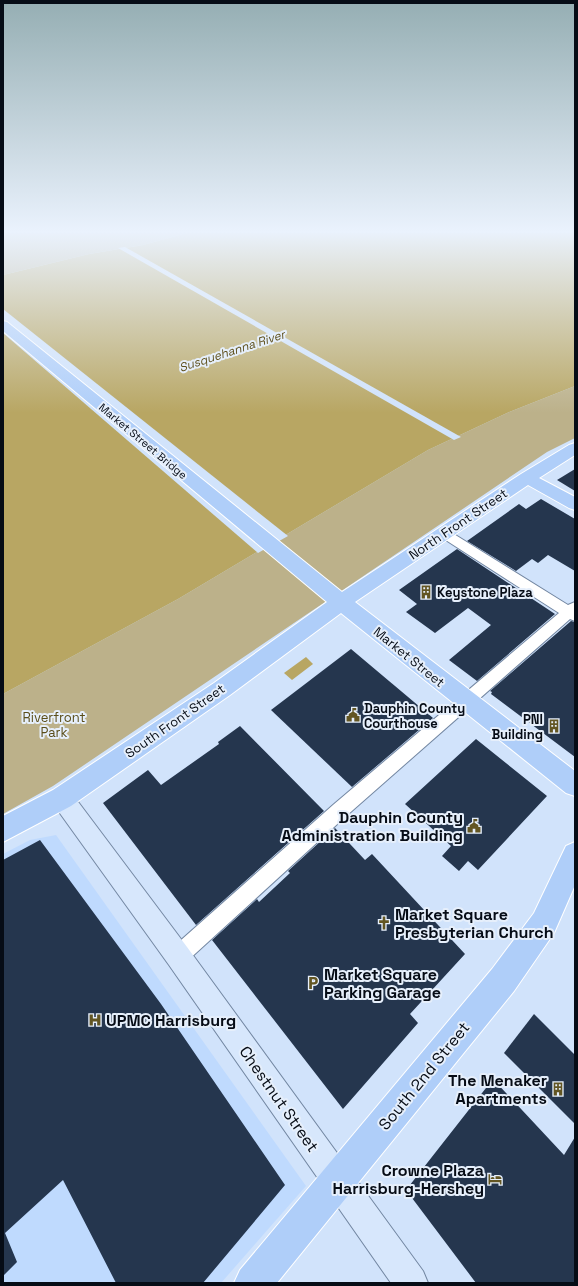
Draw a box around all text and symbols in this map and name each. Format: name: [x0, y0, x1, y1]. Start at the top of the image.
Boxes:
water label: Susquehanna River: [177, 326, 288, 376]
street label: Market Street Bridge: [96, 400, 190, 482]
street label: North Front Street: [405, 485, 511, 563]
building icon: Keystone Plaza: [418, 584, 434, 600]
place label: Keystone Plaza: [437, 584, 533, 601]
street label: Market Street: [370, 623, 448, 691]
street label: South Front Street: [122, 680, 228, 762]
place label: Dauphin County Courthouse: [364, 700, 465, 732]
public building icon: Dauphin County Courthouse: [345, 707, 361, 723]
park label: Riverfront Park: [23, 709, 85, 741]
place label: PNI Building: [491, 711, 543, 743]
building icon: PNI Building: [546, 718, 562, 734]
place label: Dauphin County Administration Building: [281, 807, 463, 846]
public building icon: Dauphin County Administration Building: [466, 818, 482, 834]
place label: Market Square Presbyterian Church: [395, 904, 554, 943]
church icon: Market Square Presbyterian Church: [376, 915, 392, 931]
place label: Market Square Parking Garage: [324, 964, 441, 1003]
parking icon: Market Square Parking Garage: [305, 975, 321, 991]
place label: UPMC Harrisburg: [106, 1010, 236, 1031]
hospital icon: UPMC Harrisburg: [87, 1012, 103, 1028]
street label: South 2nd Street: [374, 1017, 474, 1135]
street label: Chestnut Street: [235, 1042, 323, 1156]
place label: The Menaker Apartments: [448, 1070, 547, 1109]
building icon: The Menaker Apartments: [550, 1081, 566, 1097]
place label: Crowne Plaza Harrisburg-Hershey: [333, 1160, 484, 1199]
hotel icon: Crowne Plaza Harrisburg-Hershey: [487, 1171, 503, 1187]

